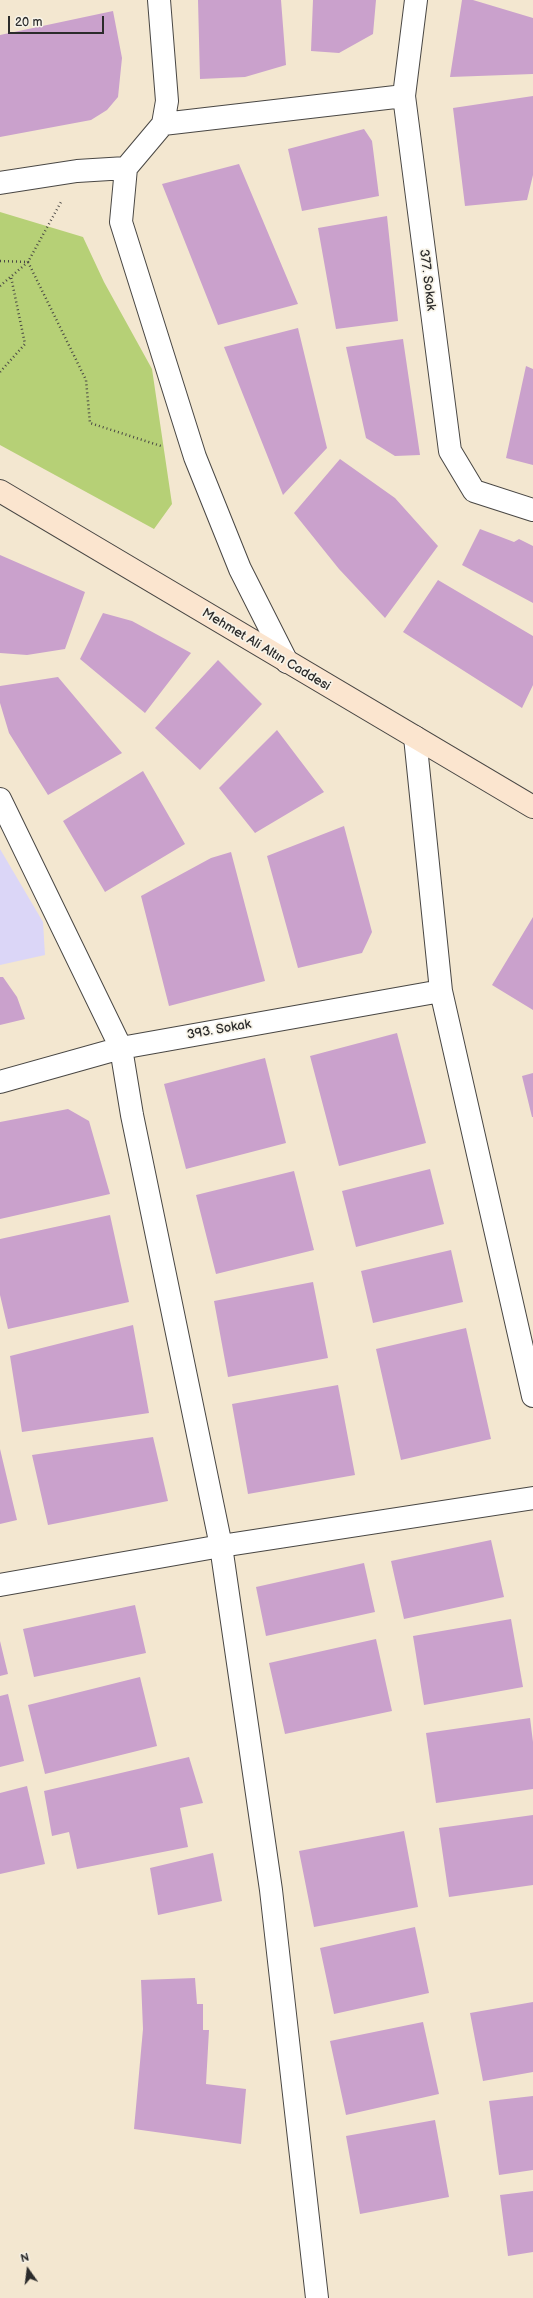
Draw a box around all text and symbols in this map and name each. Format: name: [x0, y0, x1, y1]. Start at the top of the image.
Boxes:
scale bar: [10, 8, 106, 34]
text: 20 m: [15, 15, 42, 30]
street label: 377. Sokak: [415, 248, 439, 312]
street label: Mehmet Ali Altın Caddesi: [199, 605, 333, 695]
street label: 393. Sokak: [186, 1017, 252, 1043]
north arrow: [8, 2250, 48, 2290]
text: N: [19, 2251, 31, 2265]

